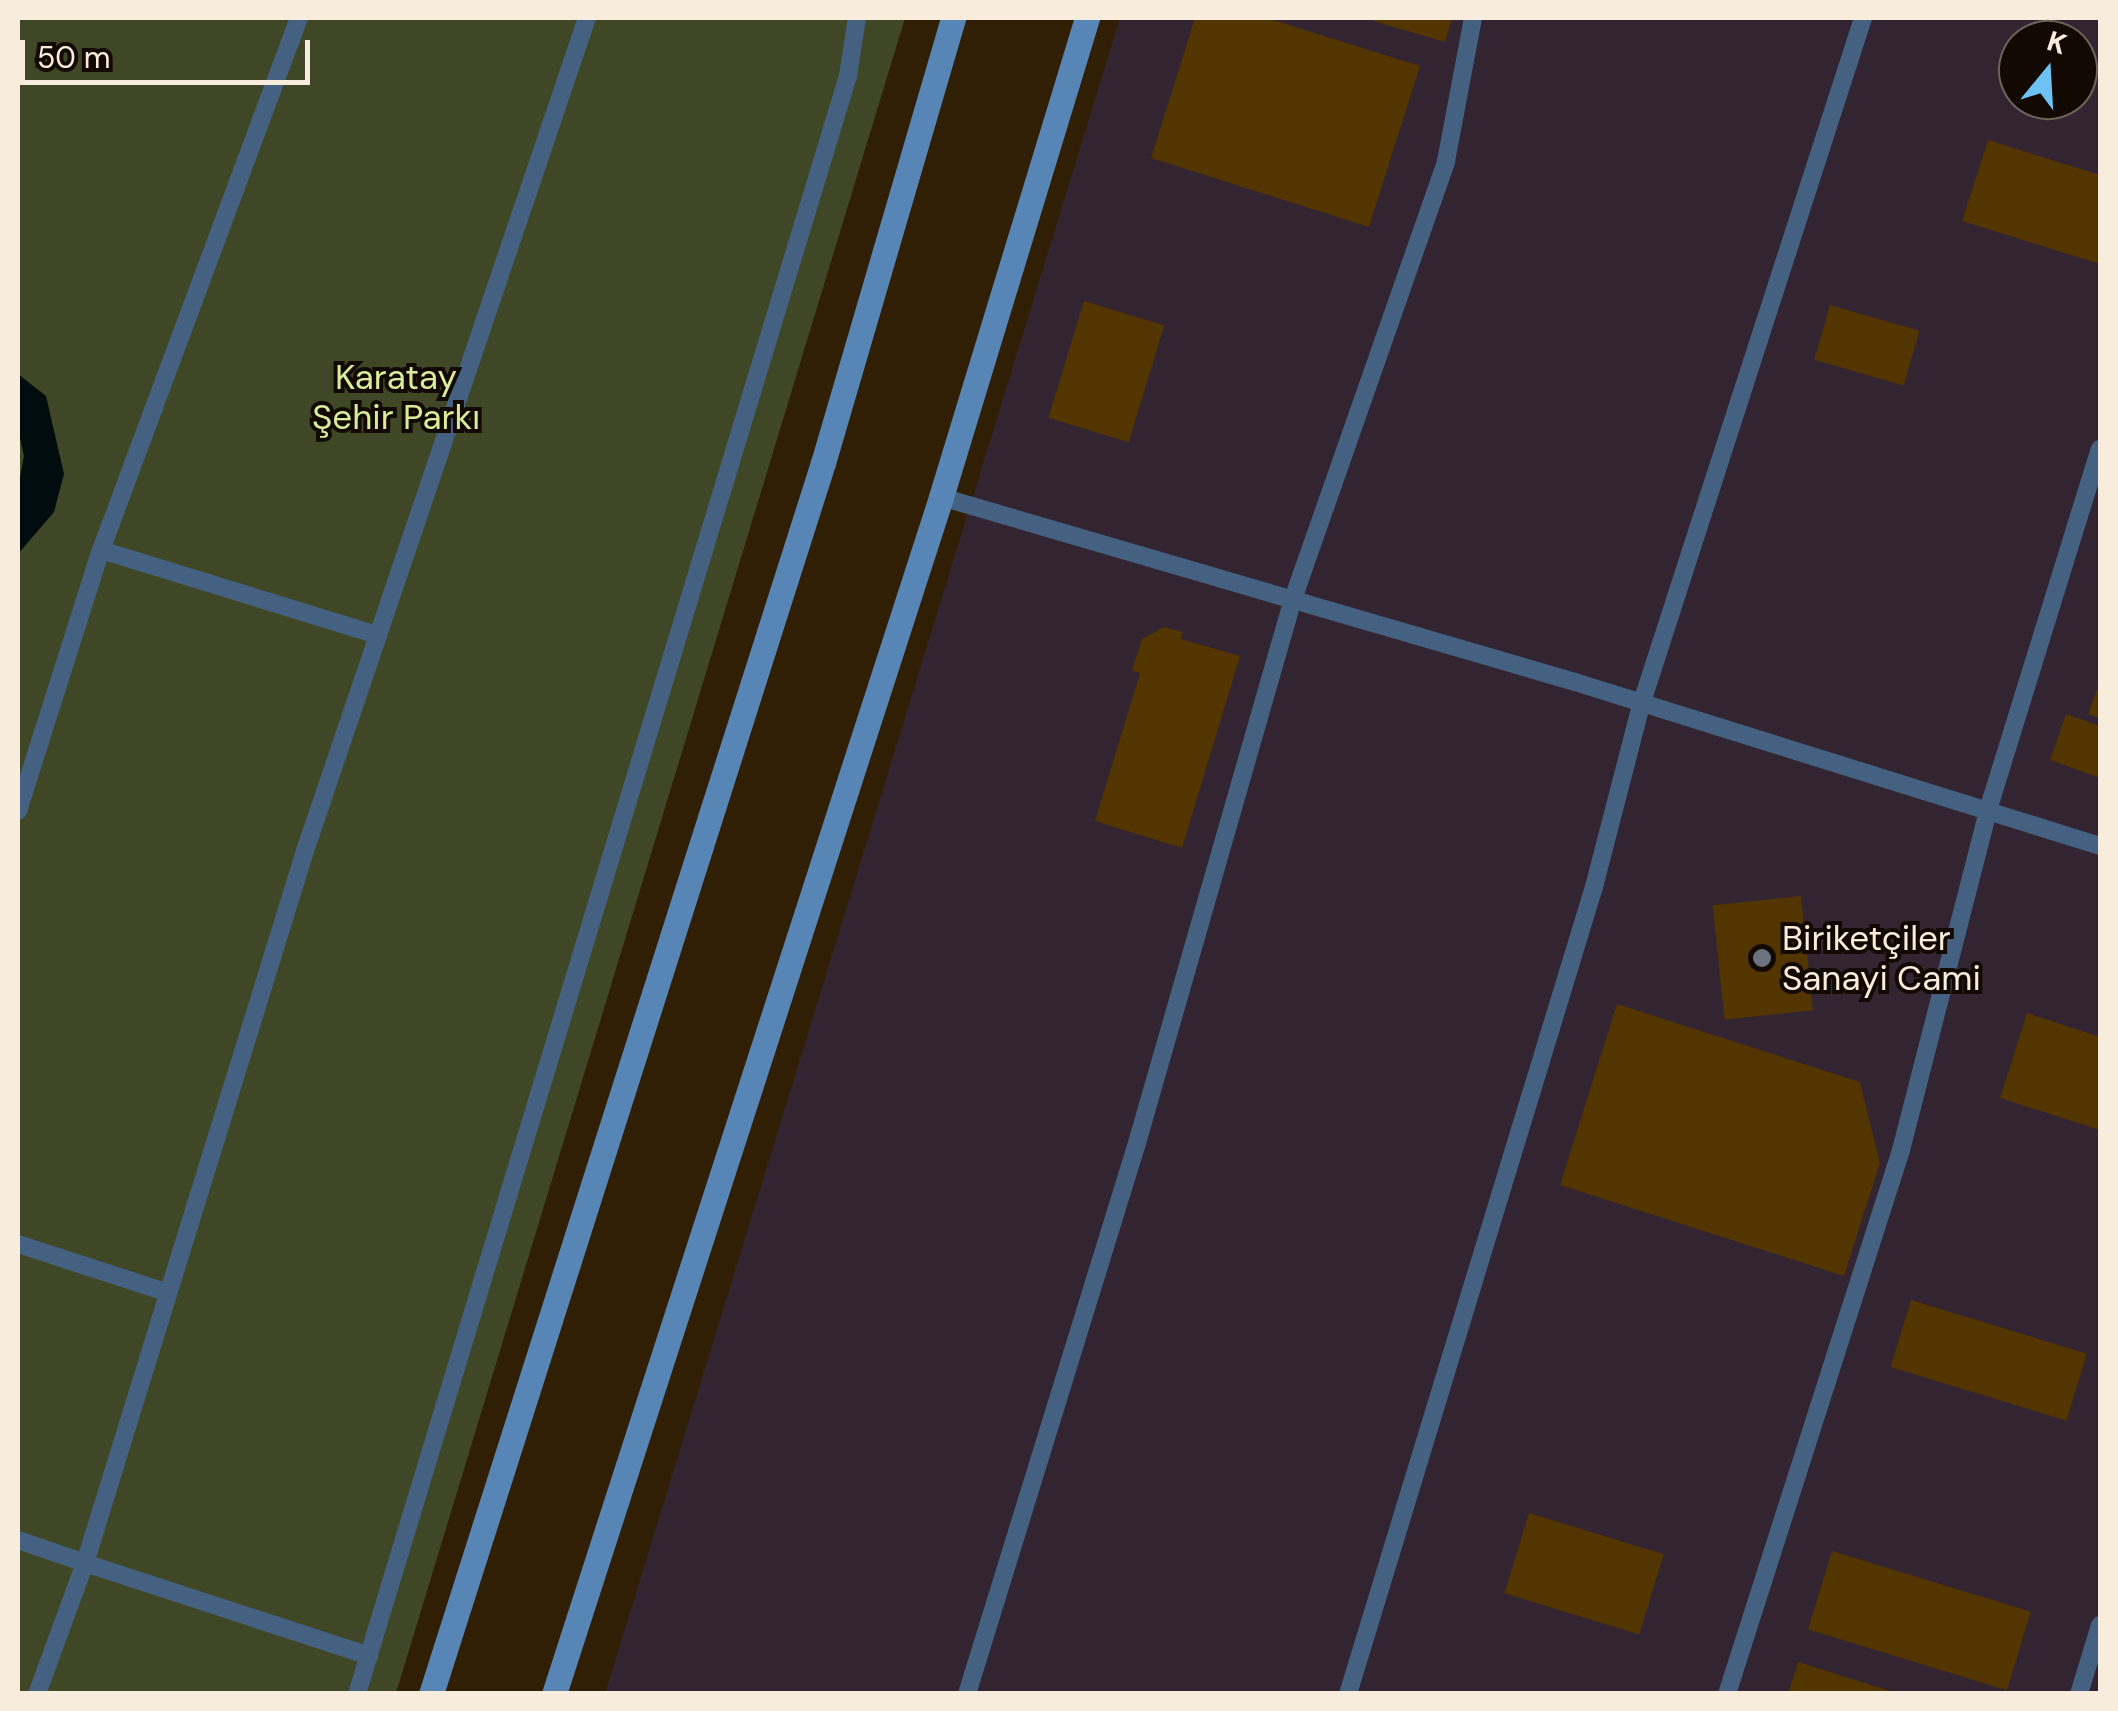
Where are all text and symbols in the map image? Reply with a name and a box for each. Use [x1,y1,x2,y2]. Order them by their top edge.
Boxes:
scale bar [25,20,315,82]
north arrow [1998,20,2098,120]
text: K [2042,22,2071,63]
text: 50 m [37,38,111,77]
park label: Karatay Şehir Parkı [312,356,480,438]
place label: Biriketçiler Sanayi Cami [1782,917,1981,999]
marker: Biriketçiler Sanayi Cami [1751,947,1773,969]

